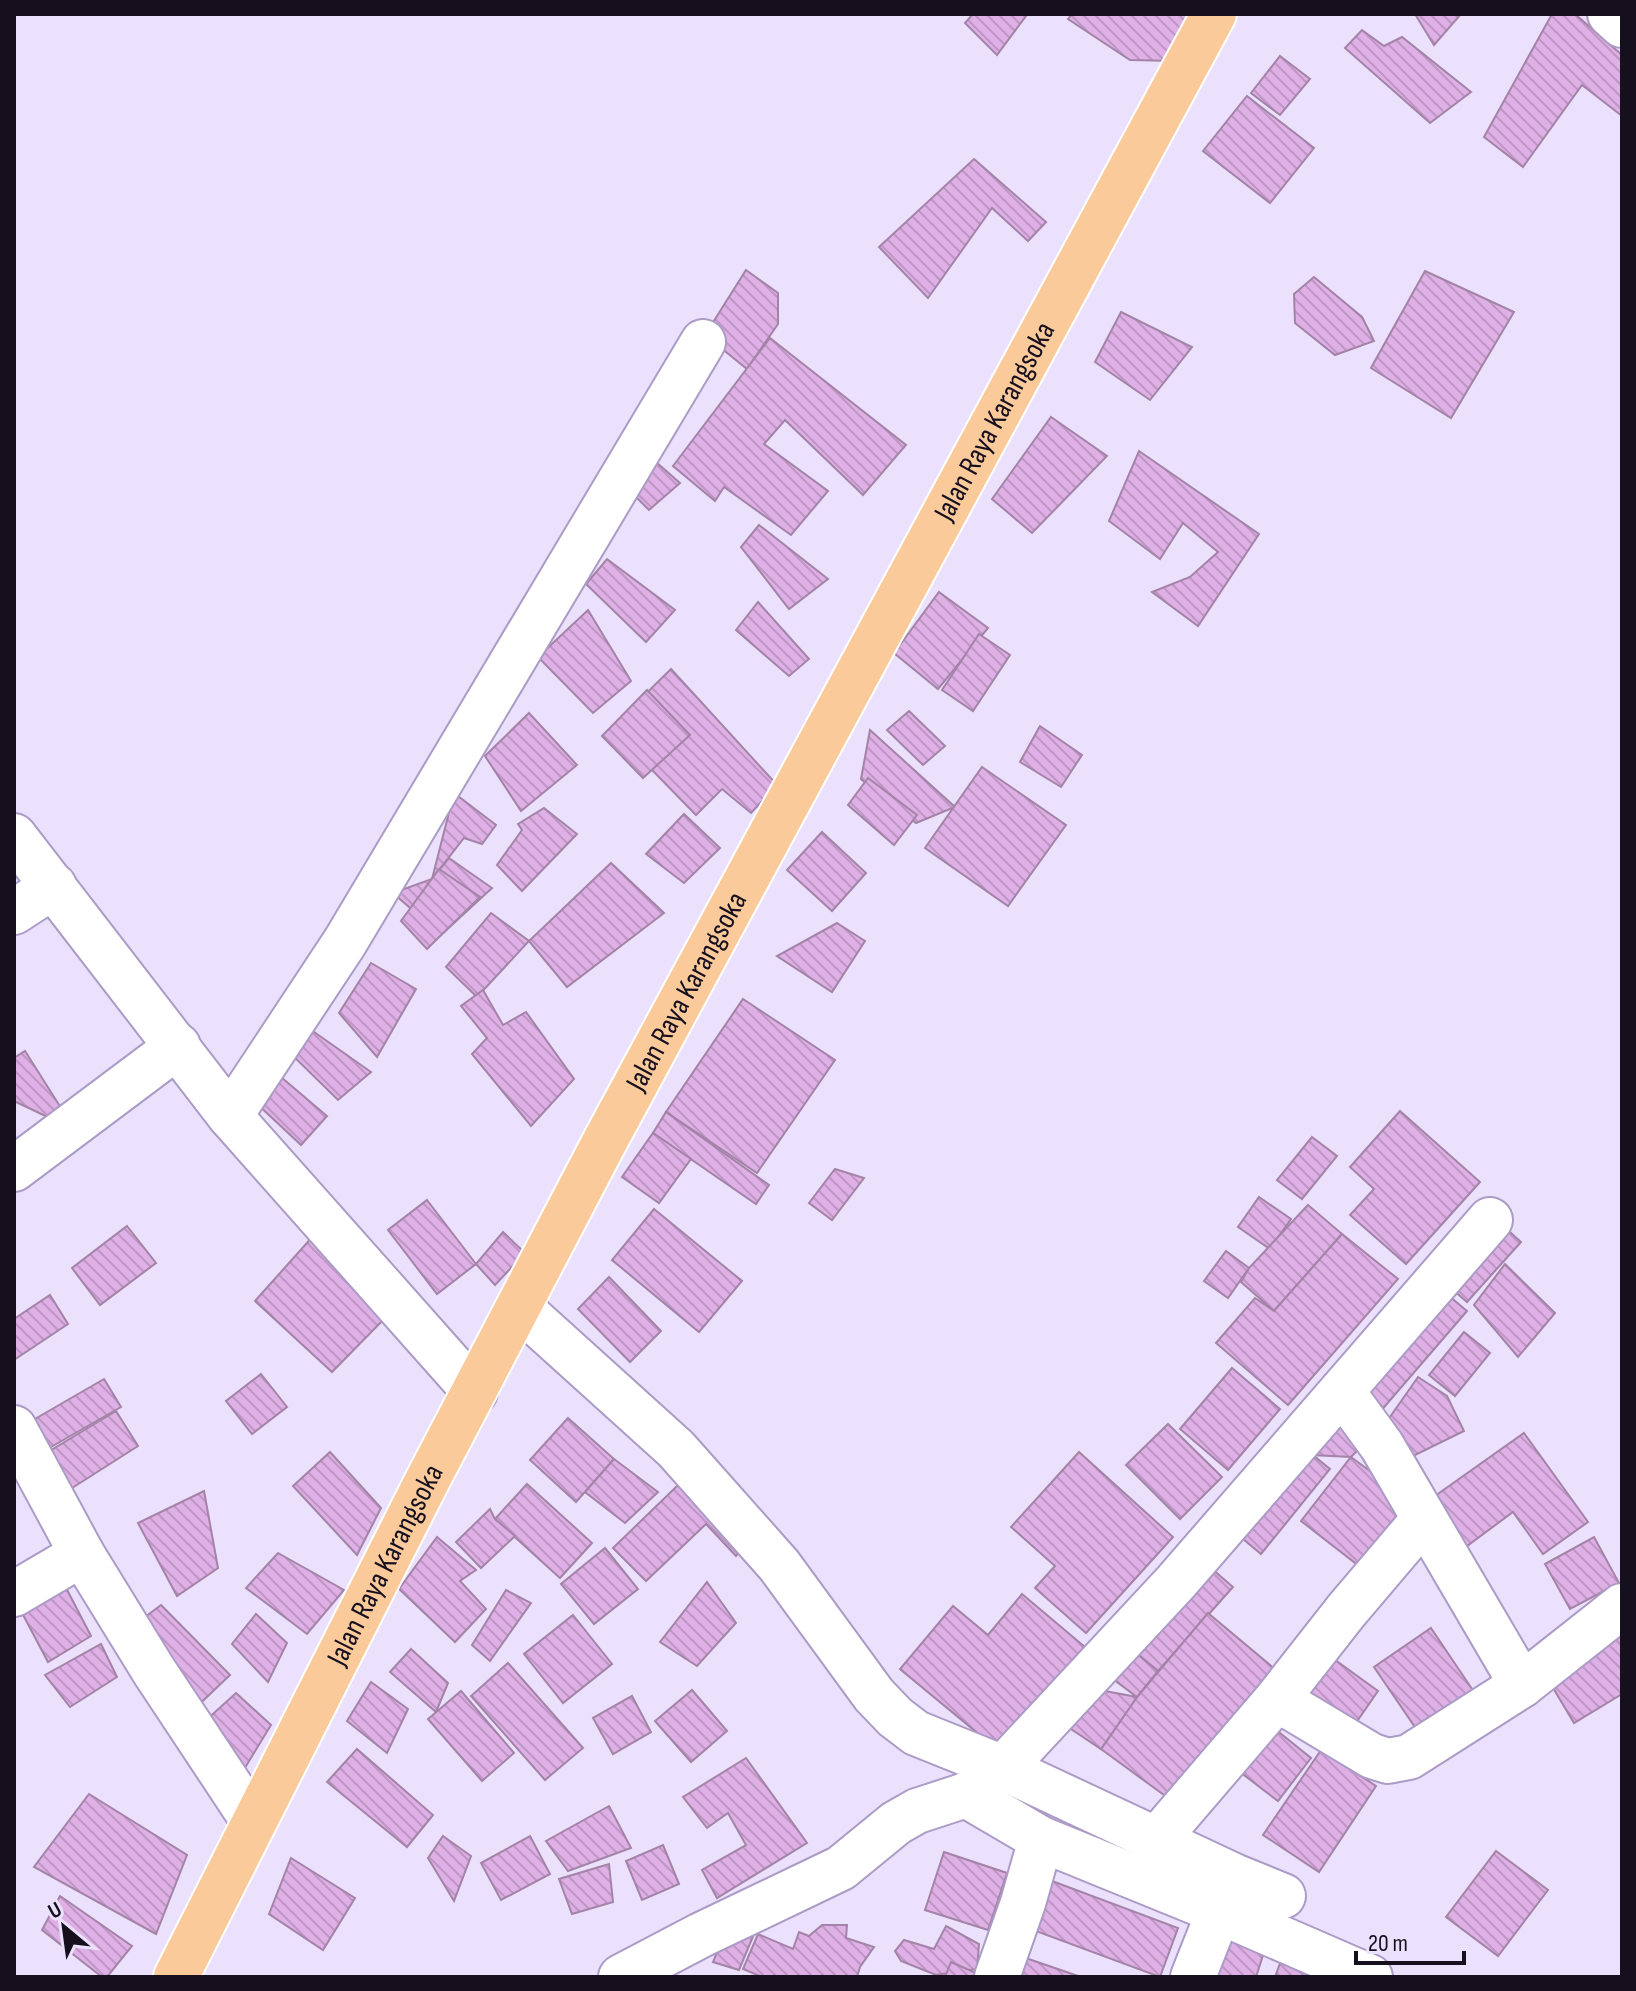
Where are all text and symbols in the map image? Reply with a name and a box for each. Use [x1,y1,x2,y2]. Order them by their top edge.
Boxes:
street label: Jalan Raya Karangsoka [926,316,1063,528]
street label: Jalan Raya Karangsoka [618,886,755,1098]
street label: Jalan Raya Karangsoka [319,1459,451,1673]
north arrow [24,1887,104,1967]
text: U [43,1896,67,1925]
scale bar [1356,1915,1464,1965]
text: 20 m [1368,1929,1408,1958]

